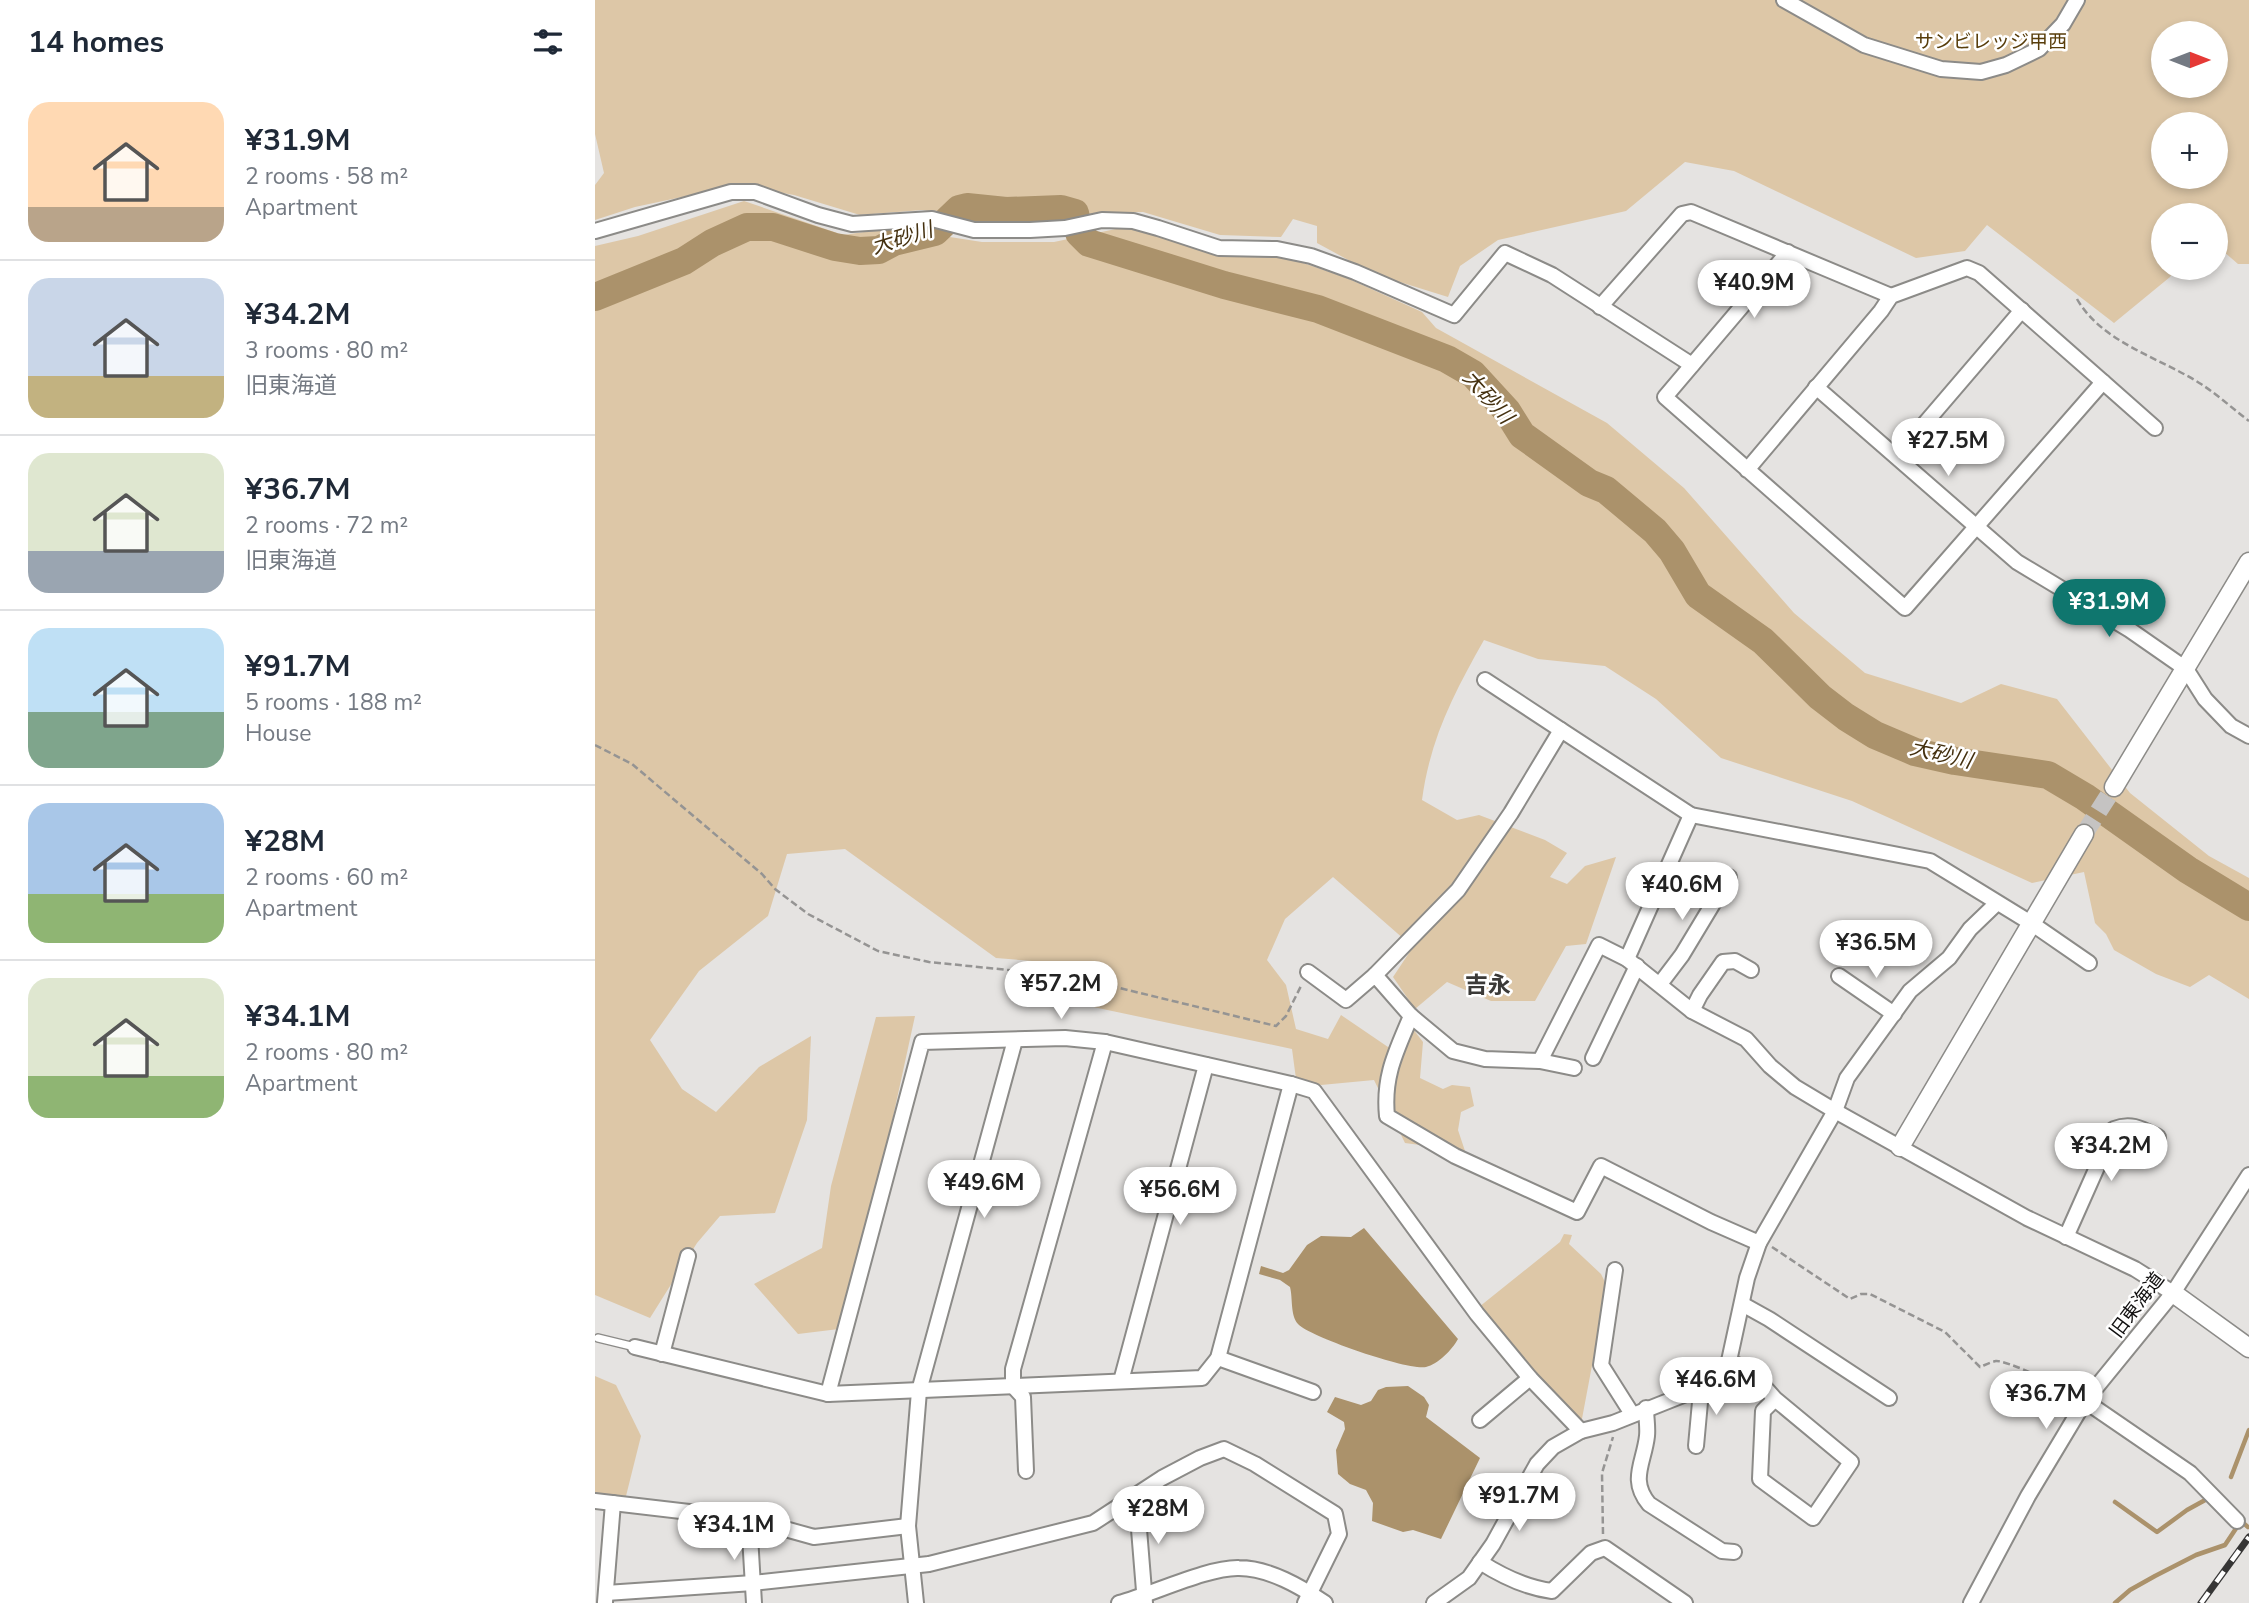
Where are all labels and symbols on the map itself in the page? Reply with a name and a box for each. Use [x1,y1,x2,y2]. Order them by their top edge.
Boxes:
north arrow [2151,21,2228,98]
park label: サンビレッジ甲西 [1915,29,2067,55]
water label: 大砂川 [868,215,938,261]
pin: ¥40.9M [1697,260,1811,320]
water label: 大砂川 [1457,364,1521,431]
pin: ¥27.5M [1891,419,2005,478]
pin: ¥31.9M [2052,580,2166,639]
water label: 大砂川 [1907,733,1977,775]
pin: ¥40.6M [1625,862,1739,922]
pin: ¥36.5M [1819,920,1933,980]
pin: ¥57.2M [1004,962,1118,1021]
district label: 吉永 [1465,970,1511,1001]
pin: ¥34.2M [2054,1124,2168,1183]
pin: ¥49.6M [927,1160,1041,1220]
pin: ¥56.6M [1123,1168,1237,1227]
street label: 旧東海道 [2104,1267,2170,1343]
pin: ¥46.6M [1659,1358,1773,1417]
pin: ¥36.7M [1989,1372,2103,1431]
pin: ¥91.7M [1462,1474,1576,1533]
pin: ¥28M [1117,1486,1199,1546]
pin: ¥34.1M [677,1502,791,1562]

